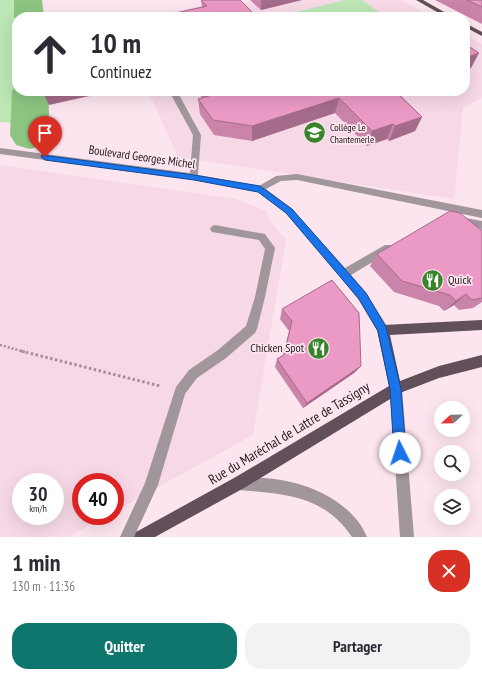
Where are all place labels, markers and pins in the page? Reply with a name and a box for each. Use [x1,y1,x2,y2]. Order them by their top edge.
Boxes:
pin [28,116,62,157]
school or university icon: Collège Le Chantemerle [301,120,327,146]
place label: Collège Le Chantemerle [330,121,374,146]
restaurant icon: Quick [419,267,445,293]
place label: Quick [448,272,472,287]
restaurant icon: Chicken Spot [306,335,332,361]
place label: Chicken Spot [250,340,305,355]

